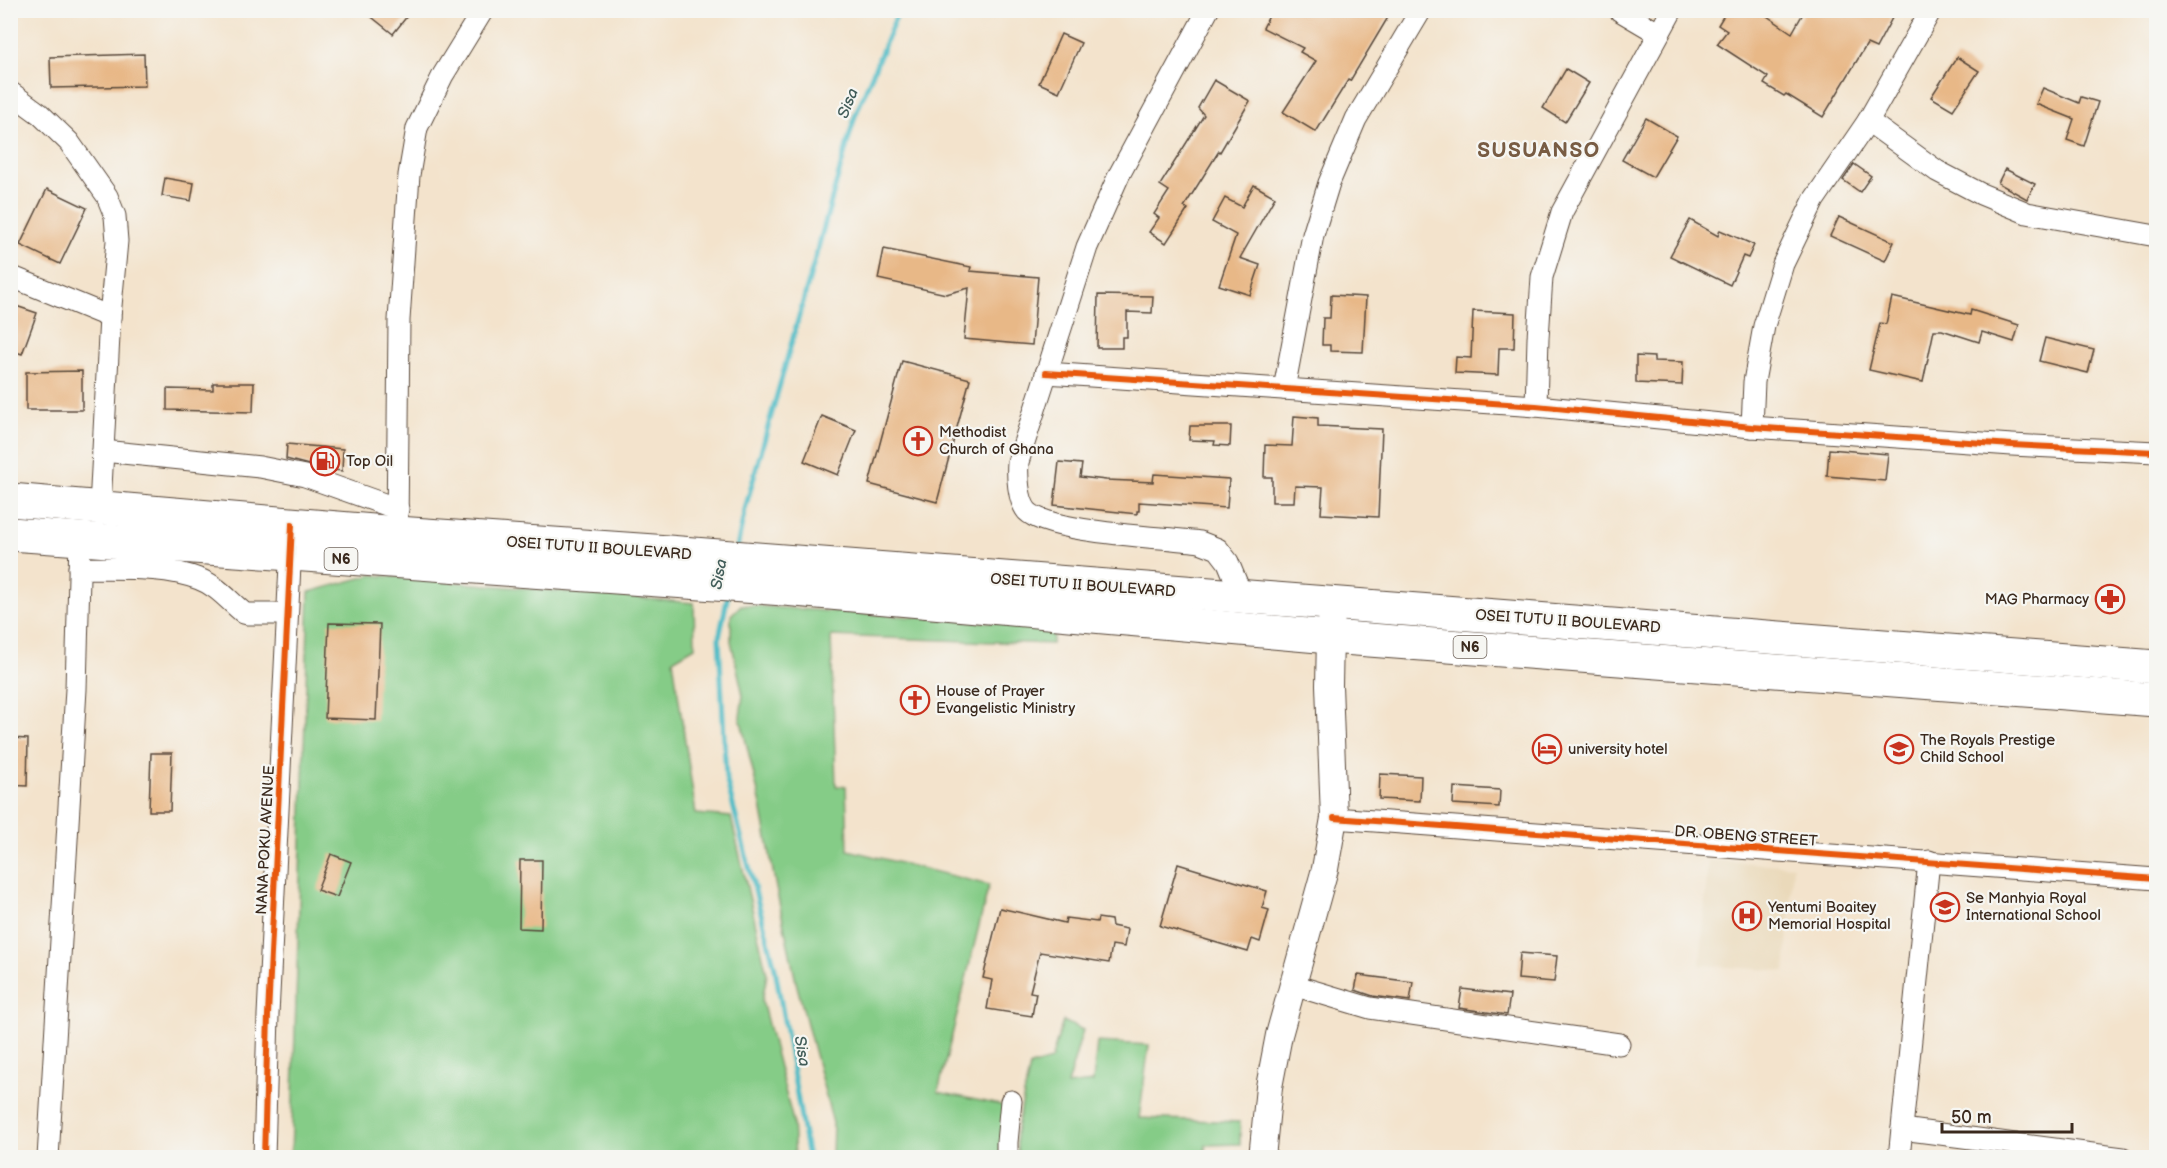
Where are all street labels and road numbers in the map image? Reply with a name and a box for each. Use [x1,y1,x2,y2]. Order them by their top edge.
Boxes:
street label: OSEI TUTU II BOULEVARD [506,533,692,564]
road number: N6 [324,548,358,570]
street label: OSEI TUTU II BOULEVARD [990,570,1176,601]
street label: OSEI TUTU II BOULEVARD [1475,606,1661,637]
road number: N6 [1454,636,1486,658]
street label: NANA POKU AVENUE [252,765,279,915]
street label: DR. OBENG STREET [1674,822,1818,851]

